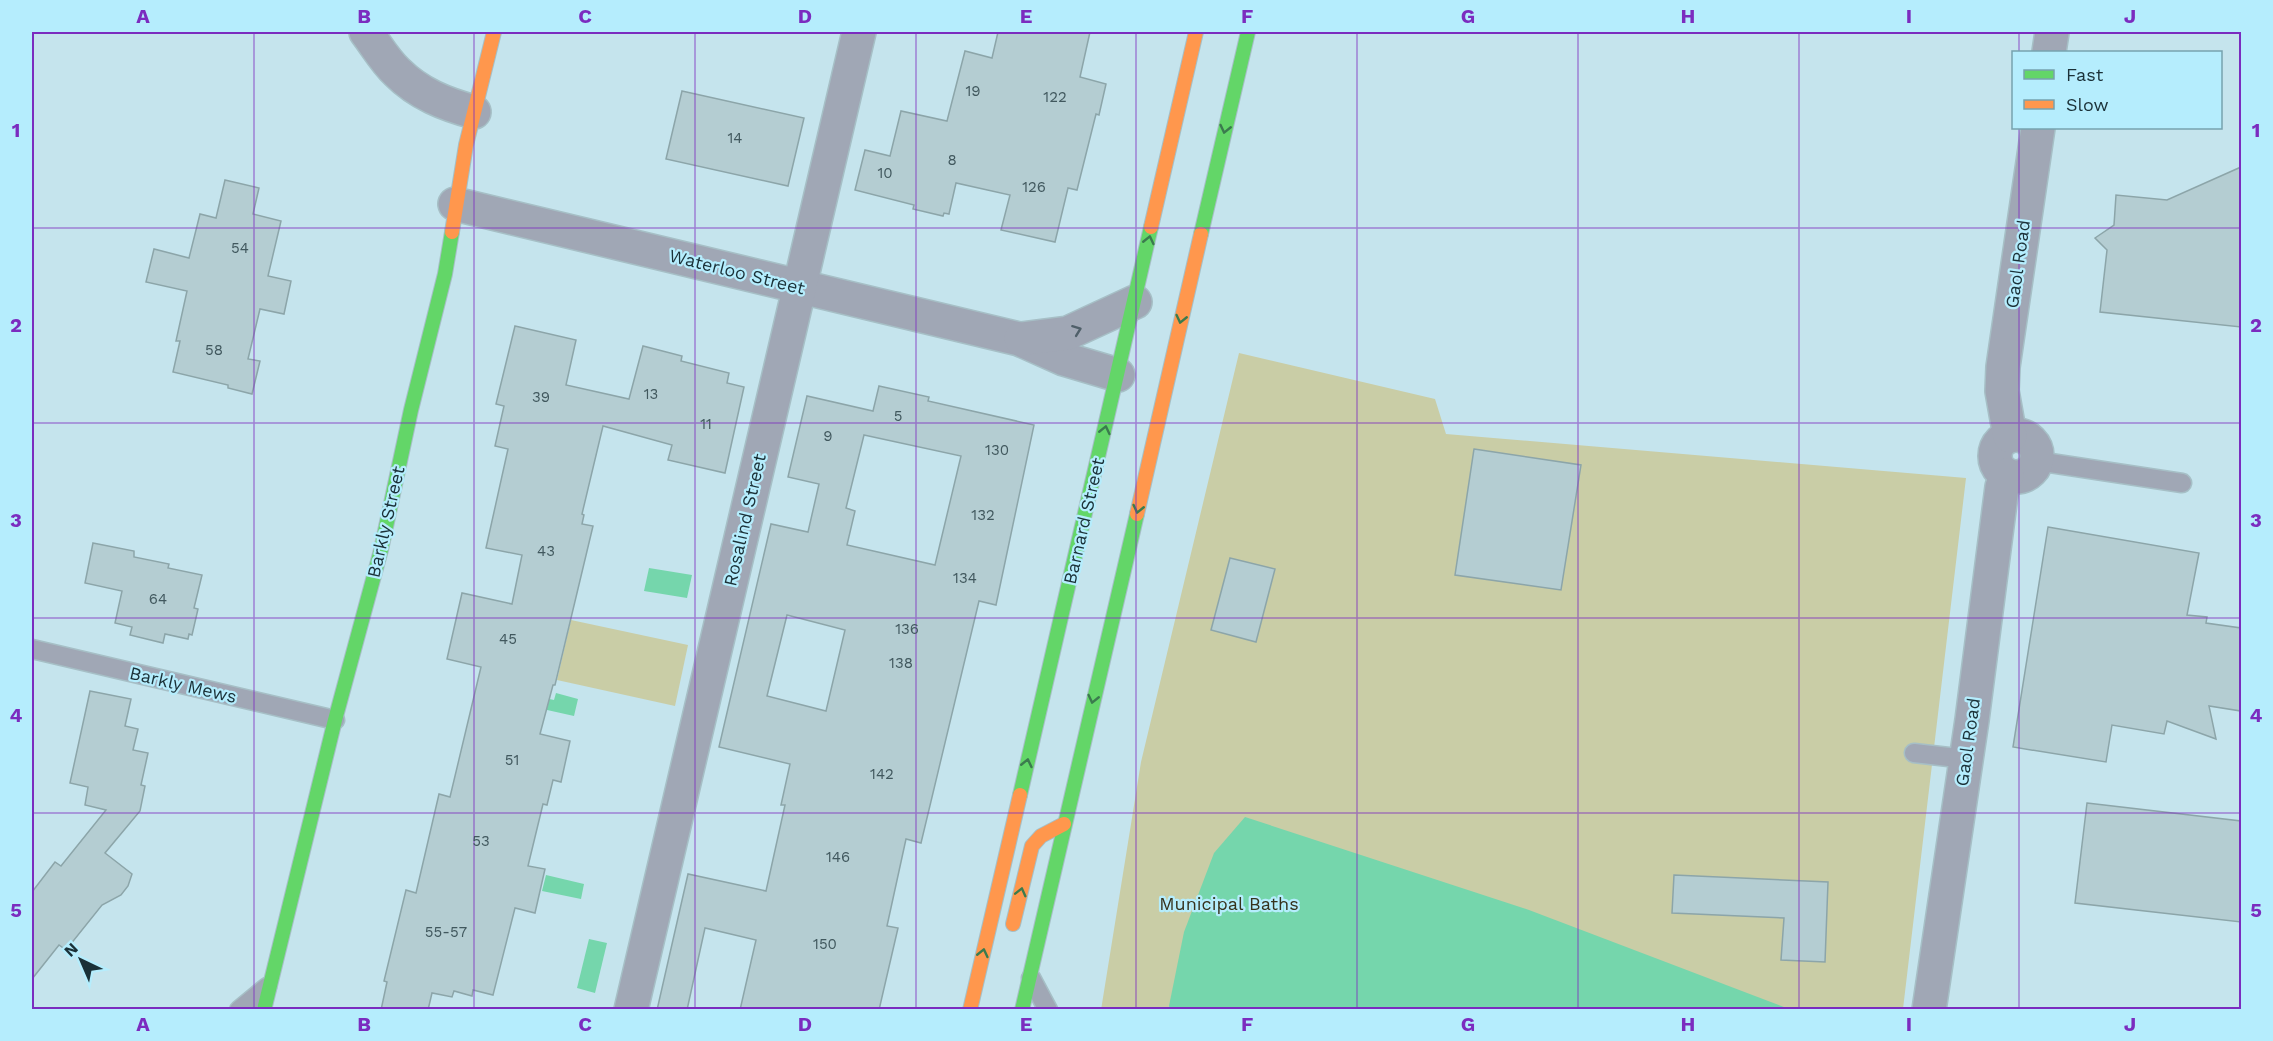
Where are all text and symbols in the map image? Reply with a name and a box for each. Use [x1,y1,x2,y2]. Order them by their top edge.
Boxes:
text: A [136,4,150,28]
text: B [357,4,371,28]
text: C [578,4,592,28]
text: D [798,4,812,28]
text: E [1020,4,1032,28]
text: F [1241,4,1253,28]
text: G [1461,4,1475,28]
text: H [1681,4,1695,28]
text: I [1906,4,1912,28]
text: J [2124,4,2136,28]
legend [2012,51,2222,129]
text: Fast [2066,64,2104,85]
house number: 19 [965,82,981,100]
house number: 122 [1043,88,1067,106]
text: Slow [2066,94,2109,115]
text: 1 [12,118,20,142]
text: 1 [2252,118,2260,142]
one-way arrow [1219,124,1232,134]
house number: 14 [727,129,743,147]
house number: 8 [947,151,957,169]
house number: 10 [877,164,893,182]
house number: 126 [1022,178,1046,196]
street label: Gaol Road [2001,218,2034,309]
one-way arrow [1141,235,1154,245]
house number: 54 [231,239,249,257]
street label: Waterloo Street [667,244,808,299]
text: 2 [10,313,22,337]
text: 2 [2250,313,2262,337]
one-way arrow [1175,314,1188,324]
one-way arrow [1071,324,1081,337]
house number: 58 [205,341,223,359]
house number: 13 [644,385,658,403]
house number: 39 [532,388,550,406]
house number: 5 [894,407,902,425]
house number: 11 [700,415,712,433]
one-way arrow [1098,425,1111,435]
house number: 9 [823,427,833,445]
house number: 130 [985,441,1009,459]
street label: Rosalind Street [719,451,770,588]
street label: Barnard Street [1059,455,1108,586]
street label: Barkly Street [362,464,409,580]
one-way arrow [1132,504,1145,514]
house number: 132 [971,506,995,524]
text: 3 [10,508,22,532]
text: 3 [2250,508,2262,532]
house number: 43 [537,542,555,560]
house number: 134 [953,569,977,587]
house number: 64 [149,590,167,608]
house number: 136 [895,620,919,638]
house number: 45 [499,630,517,648]
house number: 138 [889,654,913,672]
street label: Barkly Mews [128,662,239,707]
one-way arrow [1088,694,1101,704]
street label: Gaol Road [1951,696,1984,787]
text: 4 [10,703,23,727]
text: 4 [2250,703,2263,727]
house number: 51 [505,751,519,769]
one-way arrow [1020,758,1033,768]
house number: 142 [870,765,894,783]
house number: 53 [472,832,490,850]
house number: 146 [826,848,850,866]
one-way arrow [1013,887,1026,897]
park label: Municipal Baths [1159,893,1299,914]
text: 5 [10,898,22,922]
text: 5 [2250,898,2262,922]
house number: 55-57 [425,923,467,941]
north arrow [51,930,111,990]
house number: 150 [813,935,837,953]
text: N [60,939,82,961]
one-way arrow [976,948,989,958]
text: A [136,1012,150,1036]
text: B [357,1012,371,1036]
text: C [578,1012,592,1036]
text: D [798,1012,812,1036]
text: E [1020,1012,1032,1036]
text: F [1241,1012,1253,1036]
text: G [1461,1012,1475,1036]
text: H [1681,1012,1695,1036]
text: I [1906,1012,1912,1036]
text: J [2124,1012,2136,1036]

